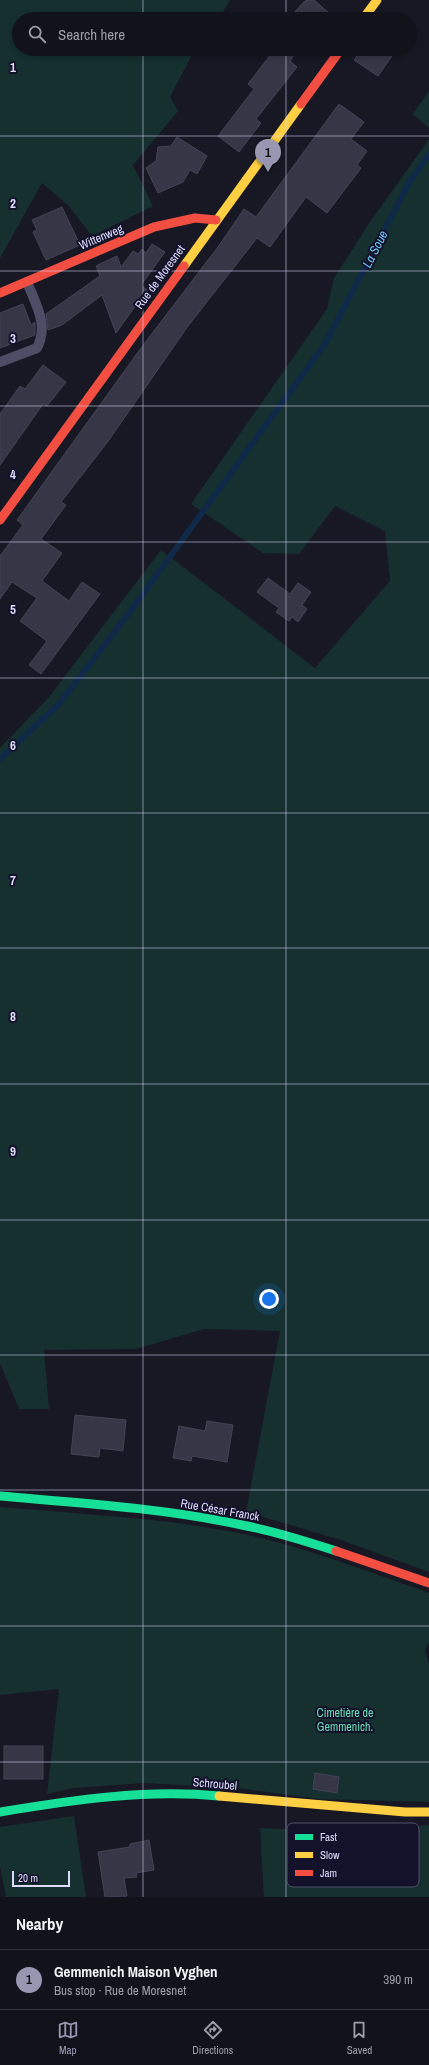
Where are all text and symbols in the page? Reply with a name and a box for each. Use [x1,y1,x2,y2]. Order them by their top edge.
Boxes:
search box [12,12,417,56]
icon: search [26,23,48,45]
text: Search here [58,24,125,45]
text: 1 [10,59,16,76]
pin: 1 [255,139,281,172]
text: 2 [10,195,16,212]
street label: Wittenweg [76,220,126,253]
water label: La Soue [358,227,392,271]
street label: Rue de Moresnet [131,242,189,312]
text: 3 [10,330,16,347]
text: 4 [10,466,16,483]
text: 5 [10,601,16,618]
text: 6 [10,737,16,754]
text: 7 [10,872,16,889]
text: 8 [10,1008,16,1025]
text: 9 [10,1143,16,1160]
your location [259,1289,279,1309]
street label: Rue César Franck [179,1495,261,1525]
park label: Cimetière de Gemmenich. [317,1705,373,1735]
street label: Schroubel [192,1774,238,1794]
legend [287,1823,419,1887]
text: Fast [320,1830,338,1844]
text: Slow [320,1848,340,1862]
text: Jam [320,1866,337,1880]
scale bar [12,1869,70,1888]
text: 20 m [18,1871,38,1885]
text: Nearby [16,1912,63,1935]
text: Gemmenich Maison Vyghen [54,1961,218,1982]
text: 1 [26,1971,32,1988]
text: 390 m [383,1971,413,1988]
text: Bus stop · Rue de Moresnet [54,1982,186,1999]
tab: Map [57,2019,79,2057]
tab: Directions [192,2019,233,2057]
tab: Saved [347,2019,372,2057]

